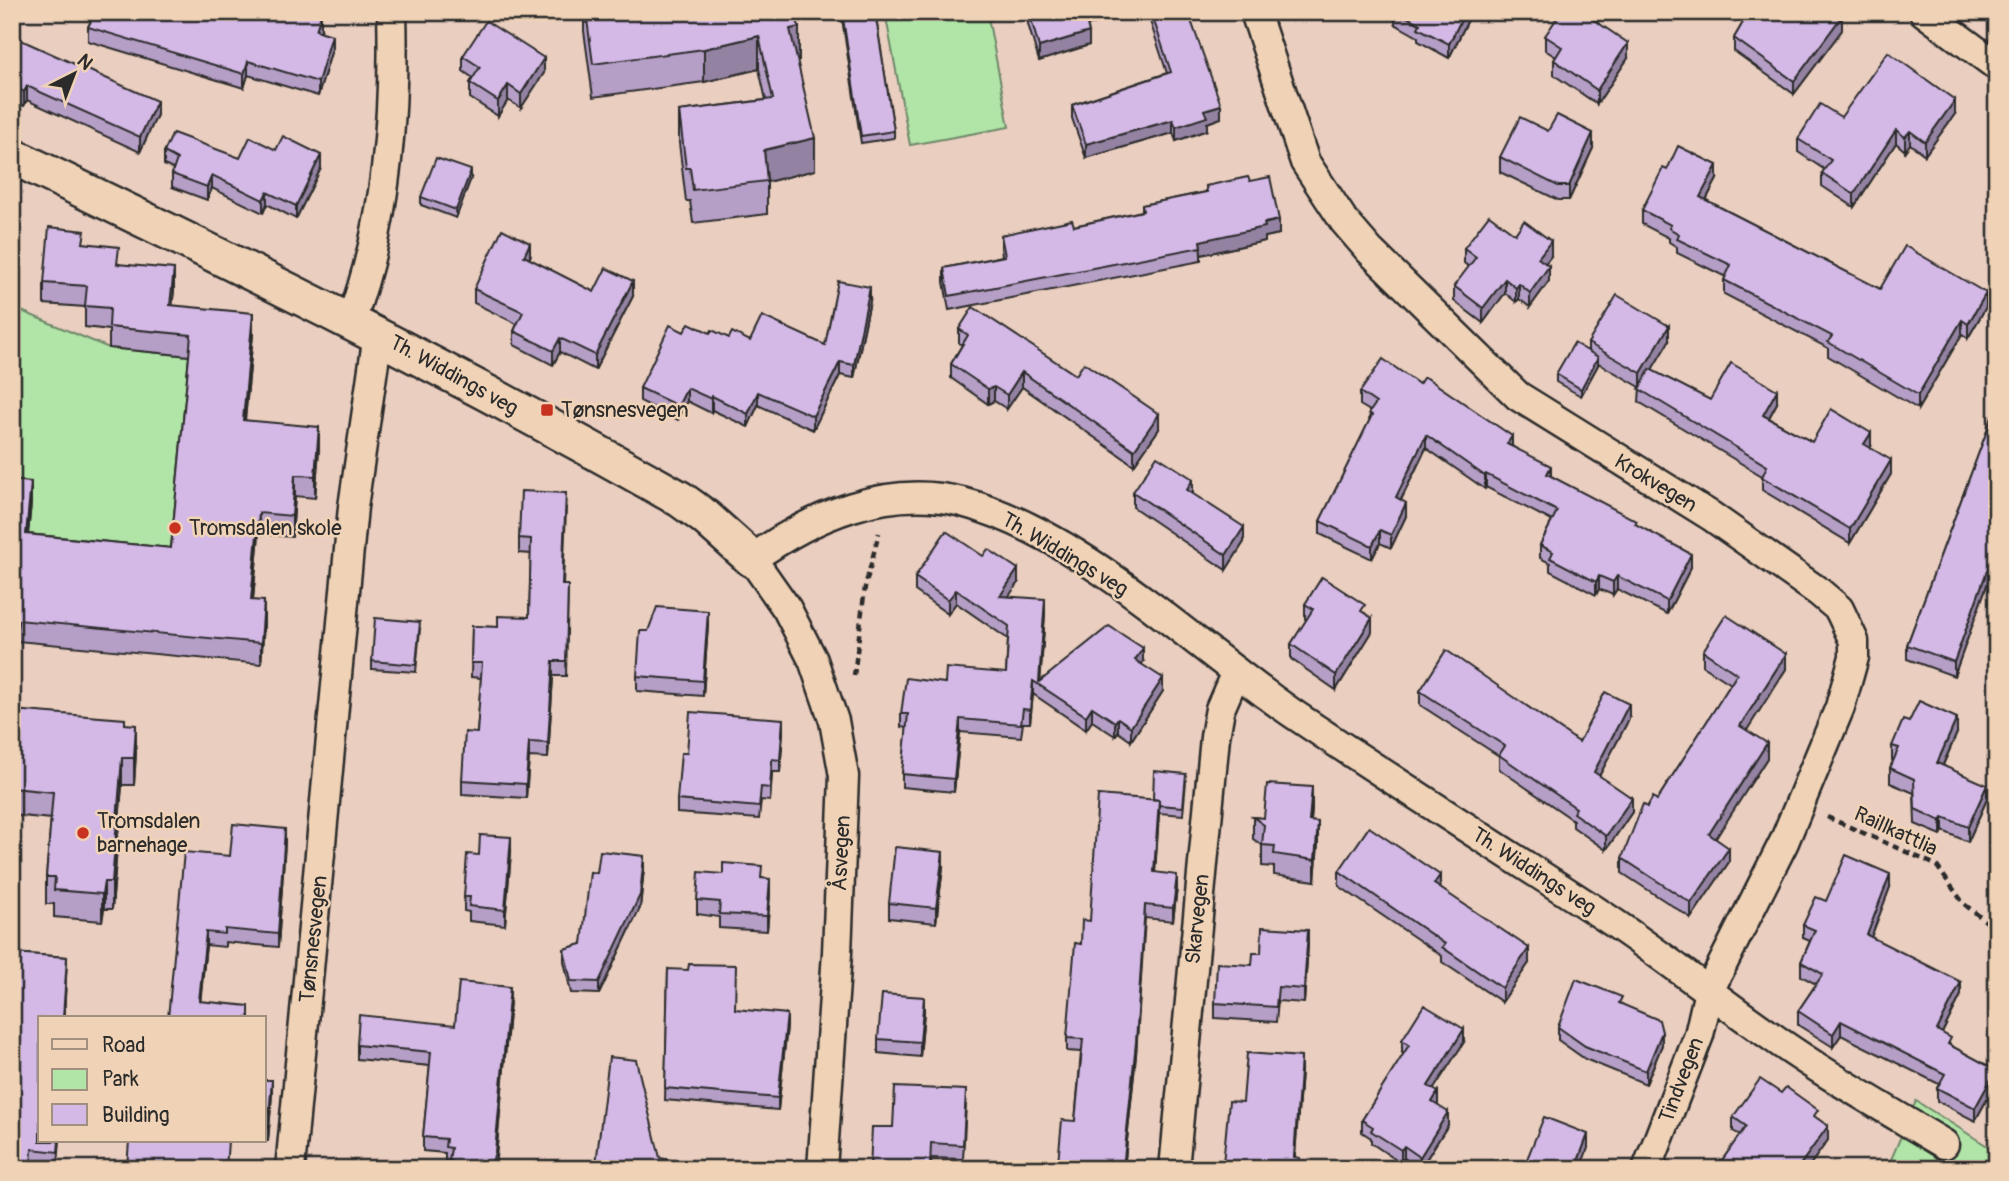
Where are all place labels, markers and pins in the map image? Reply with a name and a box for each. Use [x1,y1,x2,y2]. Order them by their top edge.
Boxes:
place label: Tønsnesvegen [561,397,689,424]
marker: Tønsnesvegen [539,402,555,418]
place label: Tromsdalen skole [189,515,342,542]
marker: Tromsdalen skole [167,520,183,536]
place label: Tromsdalen barnehage [97,808,200,859]
marker: Tromsdalen barnehage [75,825,91,841]

